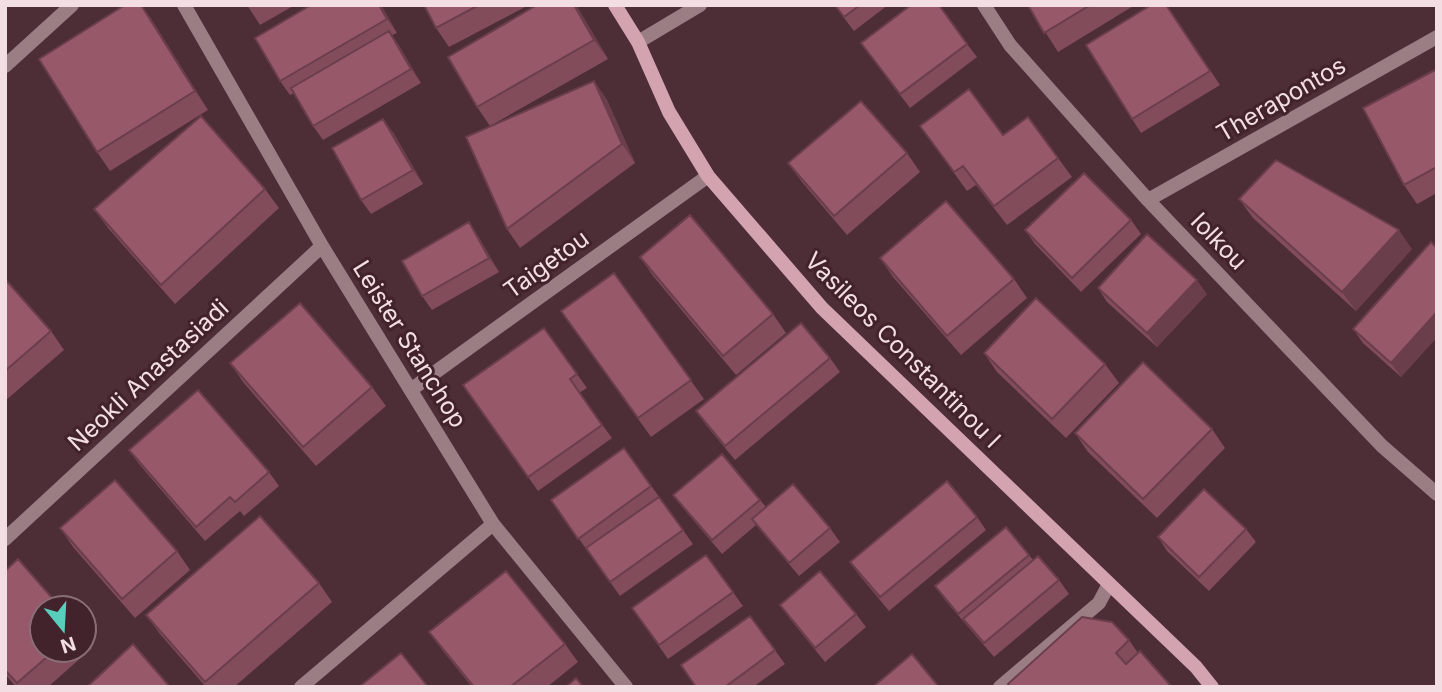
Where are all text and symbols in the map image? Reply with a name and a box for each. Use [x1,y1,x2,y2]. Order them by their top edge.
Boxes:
street label: Therapontos [1211,50,1351,148]
street label: Iolkou [1185,207,1253,275]
street label: Taigetou [498,223,594,305]
street label: Vasileos Constantinou I [799,246,1007,454]
street label: Leister Stanchop [347,255,473,433]
street label: Neokli Anastasiadi [62,293,234,457]
north arrow [28,594,98,664]
text: N [58,632,79,658]

